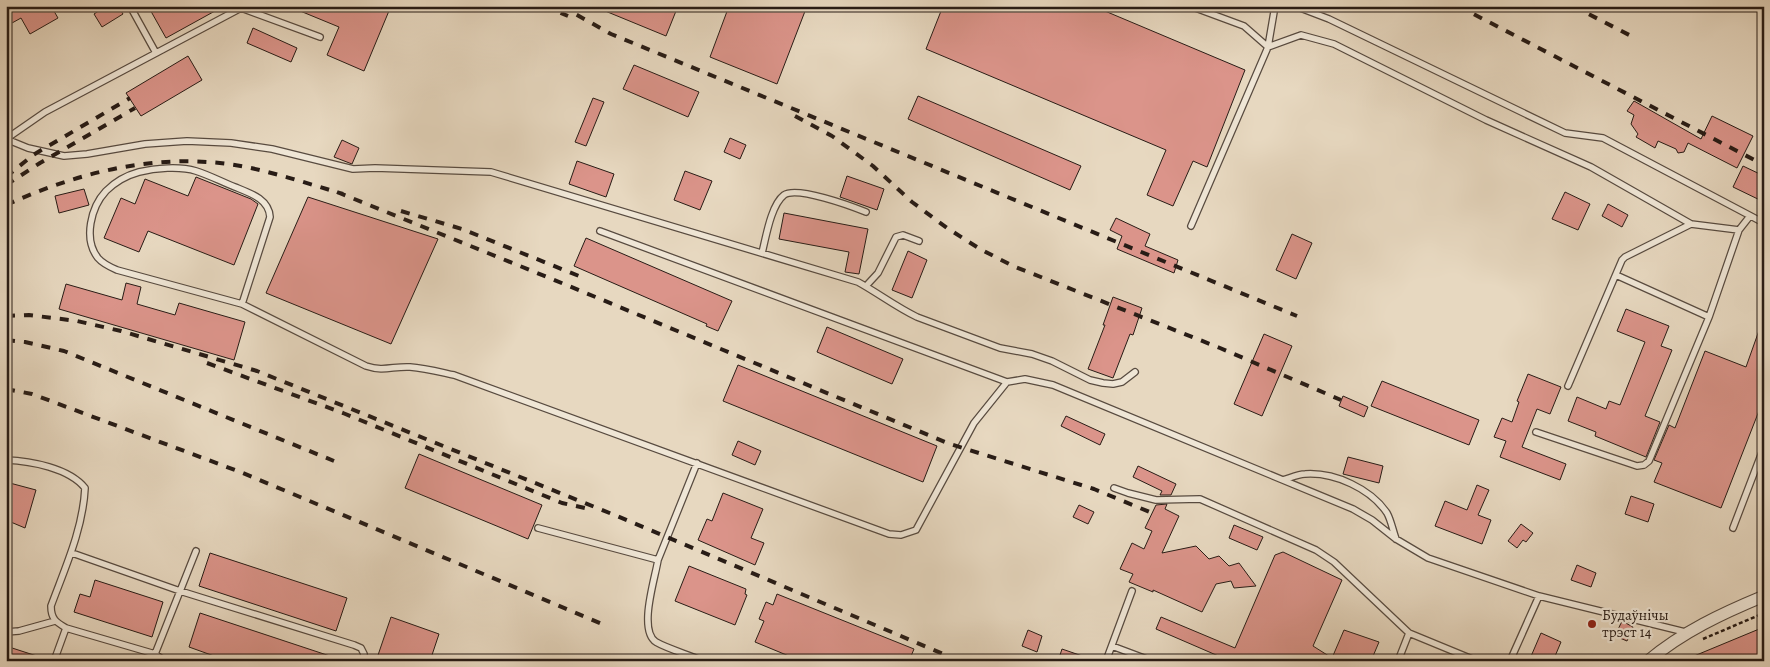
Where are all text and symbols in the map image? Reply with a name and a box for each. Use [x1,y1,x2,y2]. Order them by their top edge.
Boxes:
place label: Будаўнічы трэст 14 [1602,605,1669,642]
marker: Будаўнічы трэст 14 [1586,618,1598,630]

